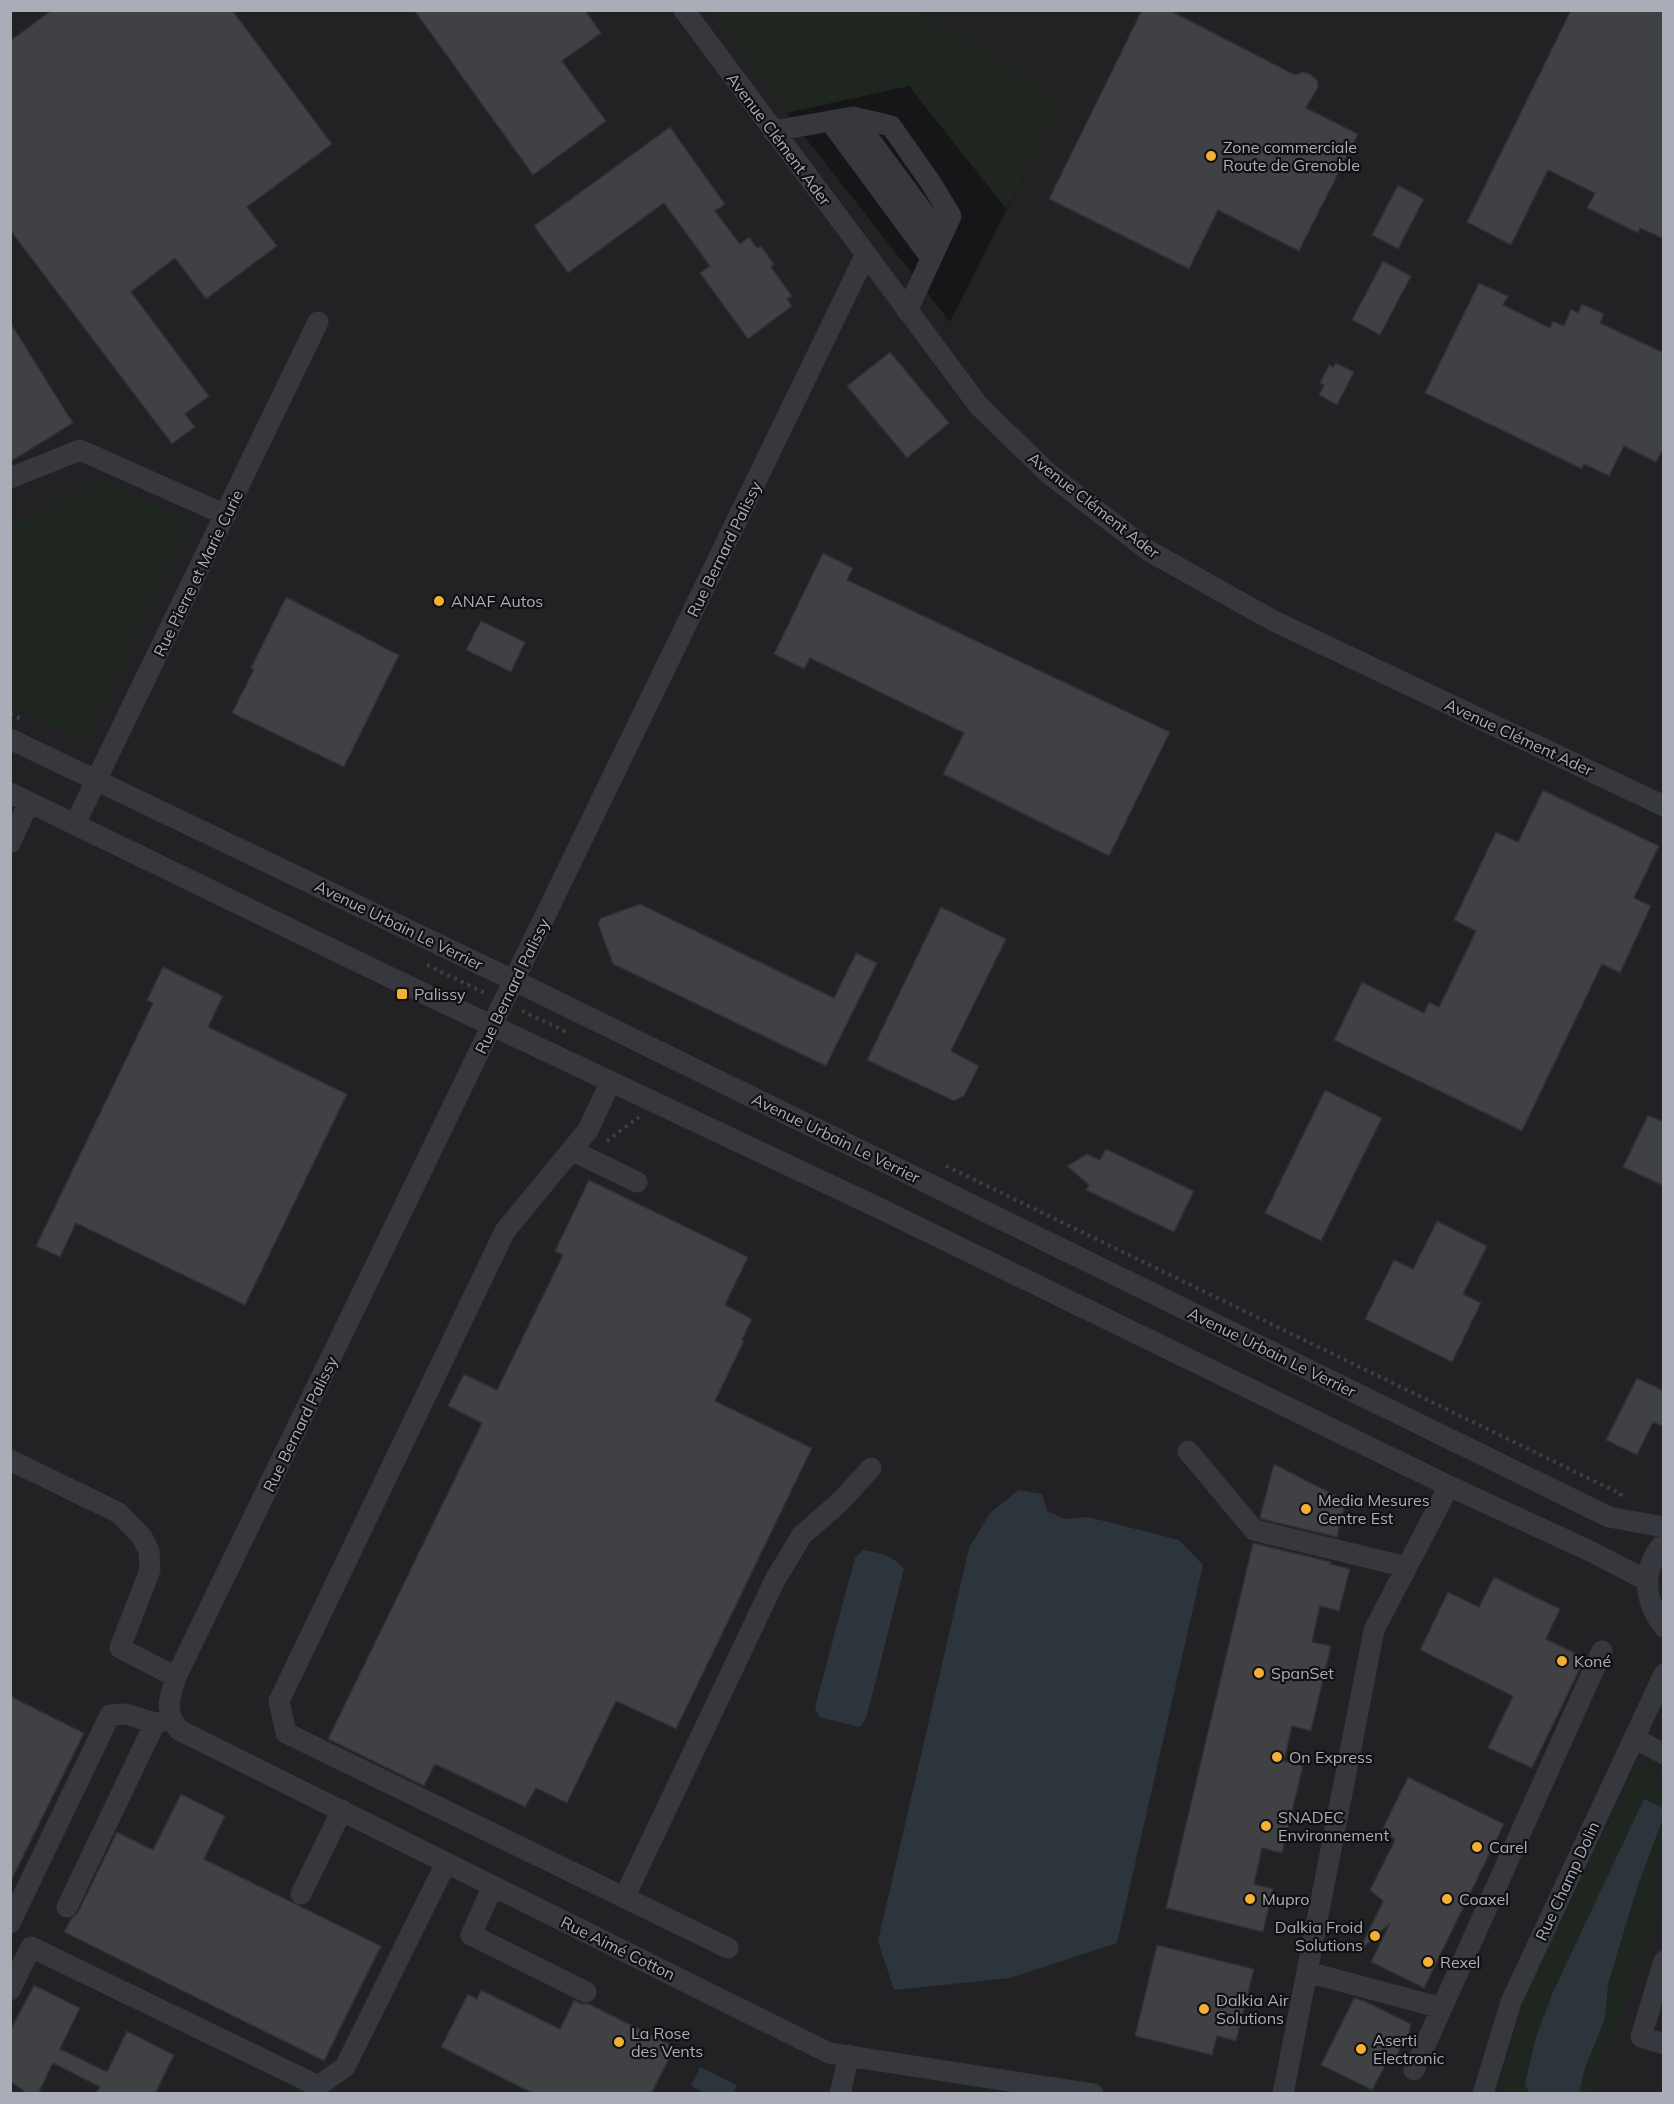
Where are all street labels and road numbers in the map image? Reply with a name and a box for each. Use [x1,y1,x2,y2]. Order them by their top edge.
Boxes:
street label: Avenue Clément Ader [723,69,836,209]
street label: Avenue Clément Ader [1024,448,1164,563]
street label: Rue Bernard Palissy [682,477,766,620]
street label: Rue Pierre et Marie Curie [149,486,247,660]
street label: Avenue Clément Ader [1442,694,1596,780]
street label: Avenue Urbain Le Verrier [312,876,486,974]
street label: Rue Bernard Palissy [470,914,554,1057]
street label: Avenue Urbain Le Verrier [749,1089,923,1187]
street label: Avenue Urbain Le Verrier [1185,1303,1359,1401]
street label: Rue Bernard Palissy [258,1352,342,1495]
street label: Rue Champ Dolin [1531,1818,1603,1944]
street label: Rue Aimé Cotton [558,1912,678,1984]

